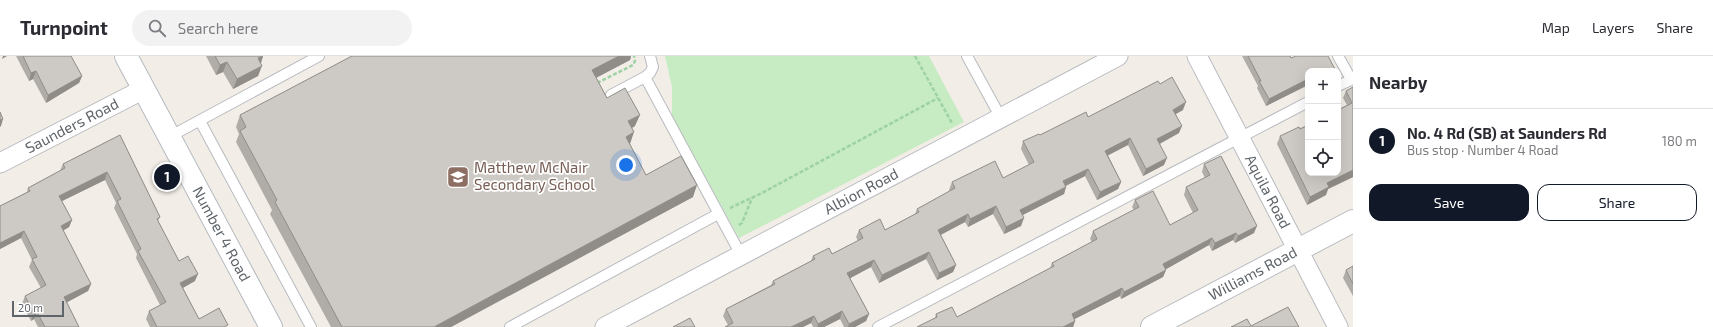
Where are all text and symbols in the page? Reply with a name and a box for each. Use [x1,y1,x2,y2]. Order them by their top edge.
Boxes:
search box [132,10,412,46]
text: Turnpoint [20,16,108,39]
icon: search [146,17,168,39]
text: Search here [178,19,258,37]
text: Map [1542,19,1570,36]
text: Layers [1592,19,1634,36]
text: Share [1656,19,1693,36]
map controls [1305,68,1341,176]
button: + [1305,68,1341,104]
text: Nearby [1369,72,1427,92]
street label: Saunders Road [22,94,121,156]
button: − [1305,104,1341,140]
text: No. 4 Rd (SB) at Saunders Rd [1407,124,1607,142]
text: 1 [1379,133,1385,149]
text: 180 m [1662,133,1697,149]
button: locate [1305,140,1341,176]
text: Bus stop · Number 4 Road [1407,142,1558,158]
street label: Aquila Road [1242,151,1295,231]
your location [616,155,636,175]
place label: Matthew McNair Secondary School [474,158,595,193]
pin: 1 [154,162,180,192]
school or university icon: Matthew McNair Secondary School [445,164,471,190]
street label: Albion Road [821,164,901,218]
street label: Number 4 Road [189,183,255,284]
button: Save [1369,184,1529,221]
button: Share [1537,184,1697,221]
street label: Williams Road [1205,242,1300,304]
scale bar [12,299,64,318]
text: 20 m [18,301,43,314]

